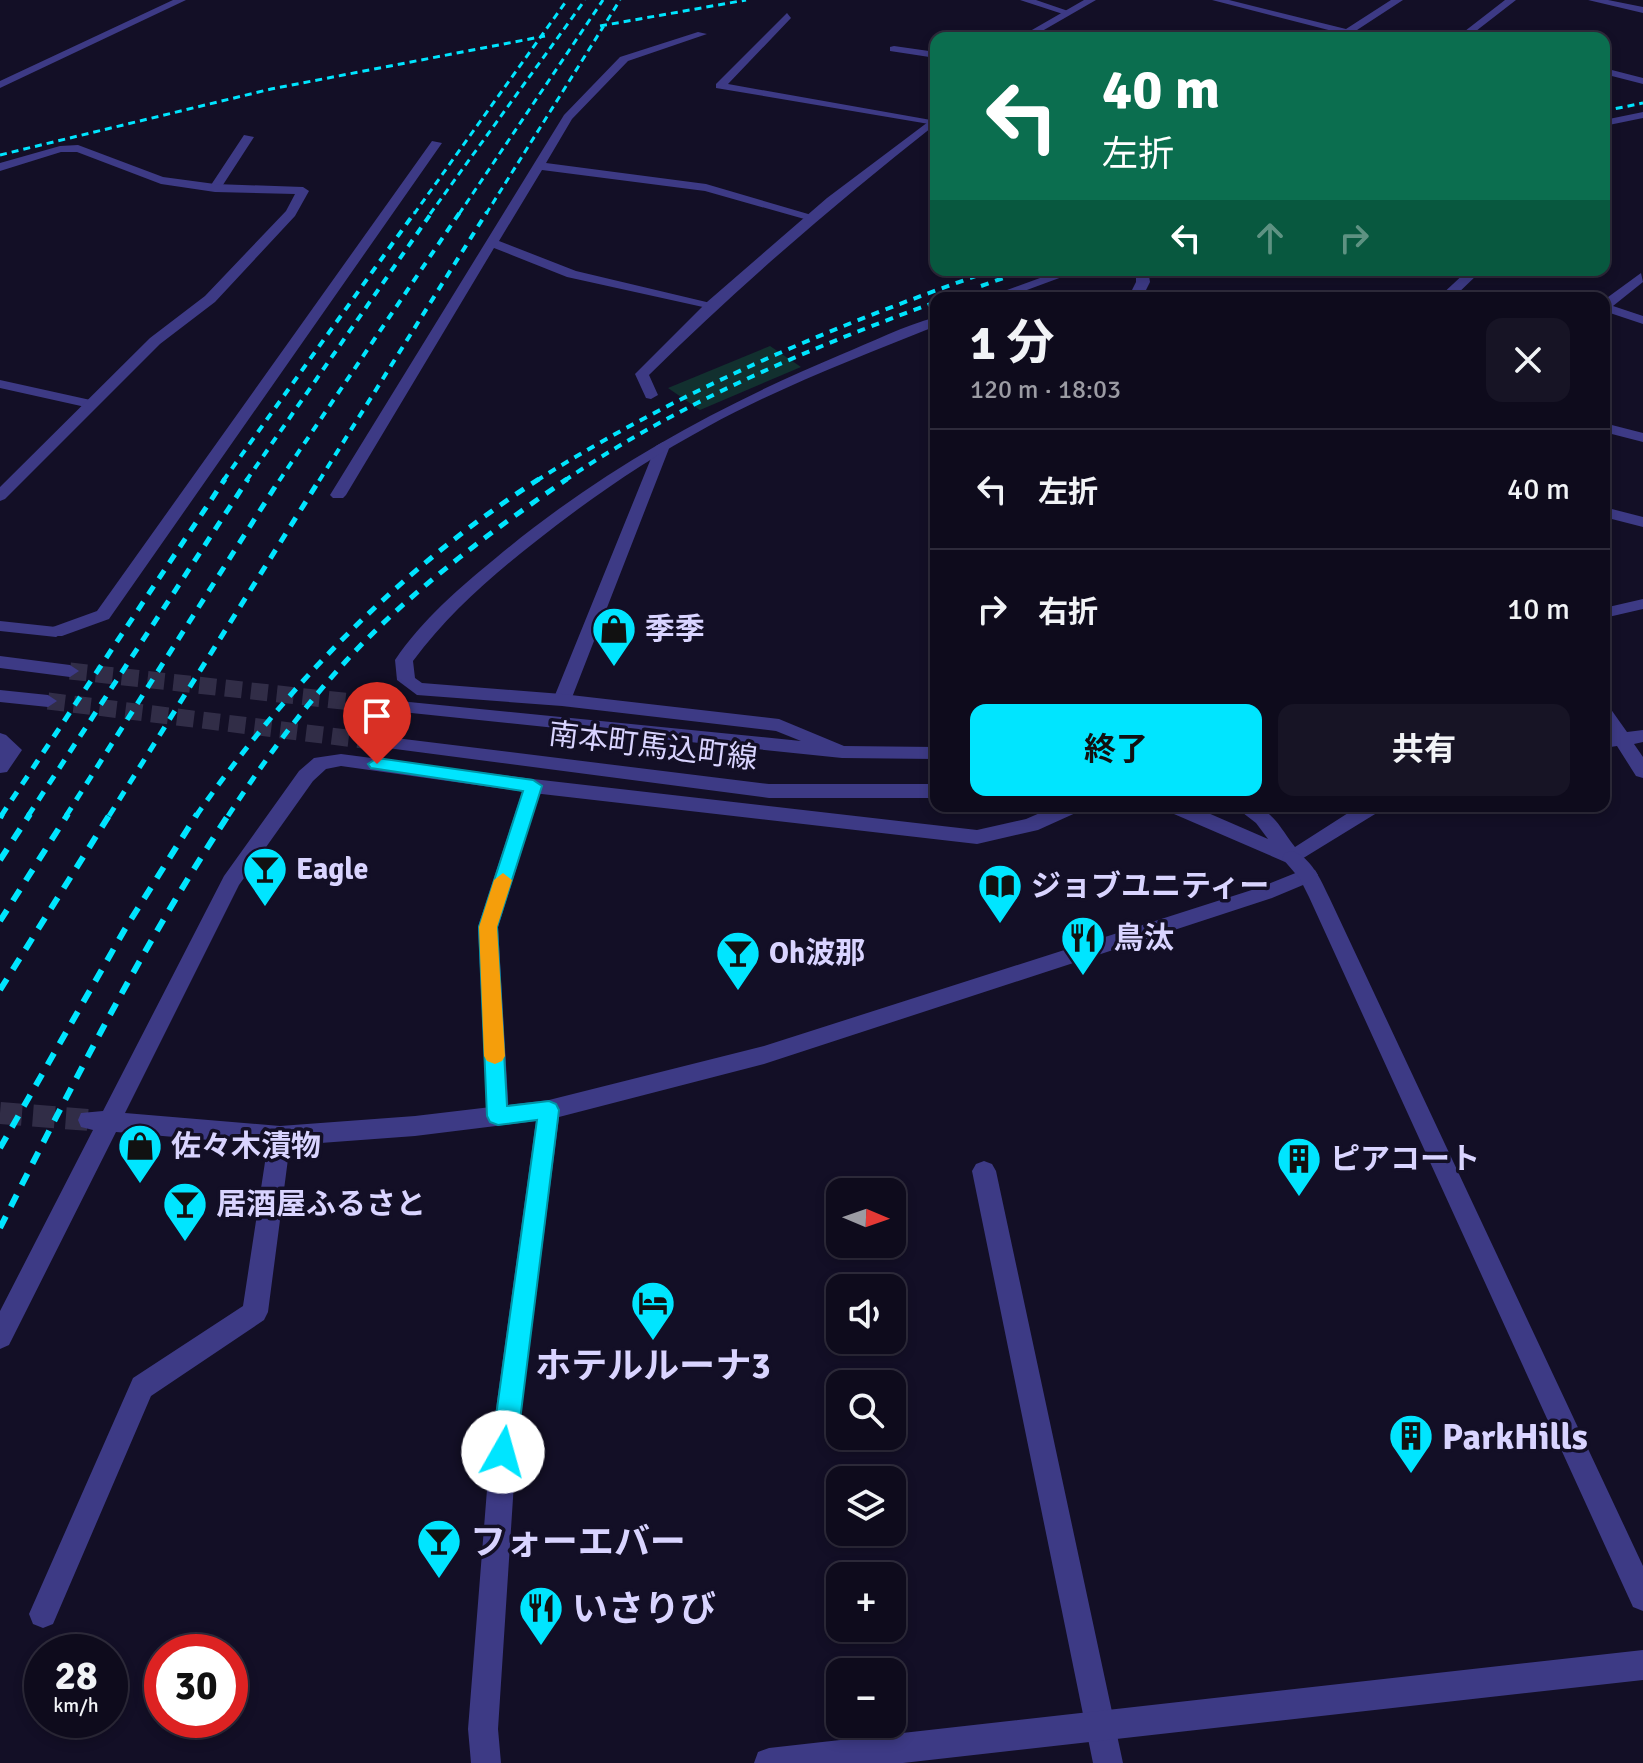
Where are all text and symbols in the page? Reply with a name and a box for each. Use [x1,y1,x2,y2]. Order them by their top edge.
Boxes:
text: 40 m [1102,55,1220,124]
icon: left [970,64,1074,168]
text: 左折 [1102,132,1174,177]
icon: left [1164,216,1208,260]
icon: ahead [1248,216,1292,260]
icon: right [1332,216,1376,260]
text: 1 分 [970,314,1054,373]
button: close [1486,318,1570,402]
text: 120 m · 18:03 [970,374,1121,406]
icon: left [970,467,1014,511]
text: 40 m [1507,471,1570,508]
text: 左折 [1038,474,1098,511]
icon: right [970,587,1014,631]
text: 10 m [1507,591,1570,628]
text: 右折 [1038,594,1098,631]
shop icon: 季季 [590,605,638,668]
place label: 季季 [645,611,705,648]
pin [343,682,411,764]
icon: arrive [355,694,399,738]
button: 終了 [970,704,1262,796]
button: 共有 [1278,704,1570,796]
street label: 南本町馬込町線 [546,715,759,778]
bar icon: Eagle [241,845,289,908]
place label: Eagle [296,851,368,888]
library icon: ジョブユニティー [976,862,1024,925]
place label: ジョブユニティー [1031,868,1269,905]
restaurant icon: 鳥汰 [1059,914,1107,977]
place label: 鳥汰 [1114,920,1174,957]
bar icon: Oh波那 [714,929,762,992]
place label: Oh波那 [769,935,865,972]
shop icon: 佐々木漬物 [116,1122,164,1185]
place label: 佐々木漬物 [171,1128,321,1165]
building icon: ピアコート [1275,1135,1323,1198]
place label: ピアコート [1330,1141,1480,1178]
north arrow [826,1178,906,1258]
map controls [826,1178,906,1738]
bar icon: 居酒屋ふるさと [161,1180,209,1243]
place label: 居酒屋ふるさと [216,1186,426,1223]
button: sound [826,1274,906,1354]
hotel icon: ホテルルーナ3 [629,1279,677,1342]
place label: ホテルルーナ3 [535,1344,771,1389]
button: search [826,1370,906,1450]
position arrow [461,1410,545,1494]
building icon: ParkHills [1387,1412,1435,1475]
place label: ParkHills [1442,1415,1588,1460]
button: layers [826,1466,906,1546]
bar icon: フォーエバー [415,1517,463,1580]
place label: フォーエバー [470,1520,686,1565]
button: + [826,1562,906,1642]
restaurant icon: いさりび [517,1584,565,1647]
place label: いさりび [572,1587,716,1632]
speed limit sign: 30 [144,1634,248,1738]
text: 28 [54,1651,98,1701]
button: − [826,1658,906,1738]
text: km/h [53,1693,99,1718]

